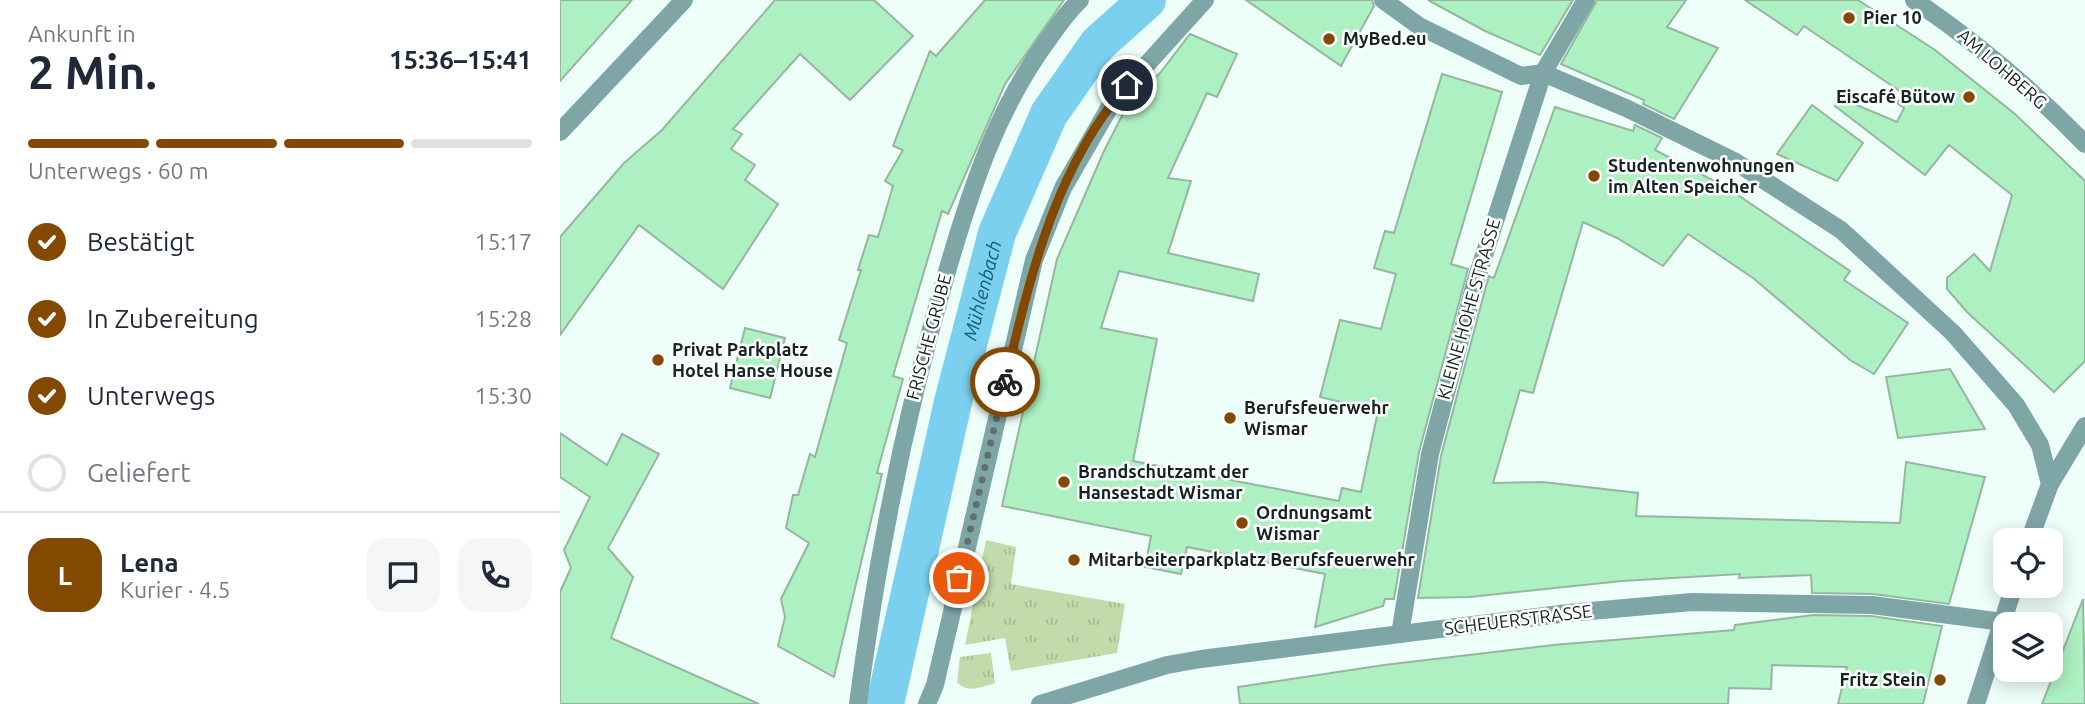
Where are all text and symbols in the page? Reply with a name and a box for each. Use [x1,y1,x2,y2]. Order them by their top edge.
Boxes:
place label: Pier 10 [1863,7,1922,27]
marker: Pier 10 [1841,10,1857,26]
text: Ankunft in [28,21,136,46]
street label: AM LOHBERG [1954,24,2051,112]
place label: MyBed.eu [1343,28,1427,48]
marker: MyBed.eu [1321,31,1337,47]
text: 15:36–15:41 [389,45,532,74]
text: 2 Min. [28,46,157,98]
pin [1097,55,1157,115]
icon: home [1108,66,1146,104]
place label: Eiscafé Bütow [1836,86,1955,106]
marker: Eiscafé Bütow [1961,89,1977,105]
place label: Studentenwohnungen im Alten Speicher [1608,155,1795,196]
text: Unterwegs · 60 m [28,158,209,183]
marker: Studentenwohnungen im Alten Speicher [1586,168,1602,184]
street label: KLEINE HOHE STRASSE [1433,216,1503,401]
icon: check [28,223,66,261]
text: Bestätigt [87,227,194,256]
text: 15:17 [474,229,532,254]
water label: Mühlenbach [959,238,1006,343]
street label: FRISCHE GRUBE [902,272,954,402]
icon: check [28,300,66,338]
text: In Zubereitung [87,304,259,333]
text: 15:28 [474,306,532,331]
place label: Privat Parkplatz Hotel Hanse House [672,339,833,380]
courier [970,347,1040,417]
marker: Privat Parkplatz Hotel Hanse House [650,352,666,368]
icon: bike [986,363,1024,401]
icon: check [28,377,66,415]
text: Unterwegs [87,381,215,410]
text: 15:30 [474,383,532,408]
place label: Berufsfeuerwehr Wismar [1244,397,1389,438]
marker: Berufsfeuerwehr Wismar [1222,410,1238,426]
text: Geliefert [87,458,190,487]
place label: Brandschutzamt der Hansestadt Wismar [1078,461,1250,502]
marker: Brandschutzamt der Hansestadt Wismar [1056,474,1072,490]
place label: Ordnungsamt Wismar [1256,502,1372,543]
marker: Ordnungsamt Wismar [1234,515,1250,531]
map controls [1993,528,2063,682]
button: locate [1993,528,2063,598]
button: chat [366,538,440,612]
button: phone [458,538,532,612]
text: Lena [120,548,179,577]
pin [929,548,989,608]
place label: Mitarbeiterparkplatz Berufsfeuerwehr [1088,549,1416,569]
marker: Mitarbeiterparkplatz Berufsfeuerwehr [1066,552,1082,568]
icon: bag [940,559,978,597]
text: L [58,561,72,590]
text: Kurier · 4.5 [120,577,231,602]
street label: SCHEUERSTRASSE [1443,600,1593,638]
button: layers [1993,612,2063,682]
place label: Fritz Stein [1839,669,1926,689]
marker: Fritz Stein [1932,672,1948,688]

